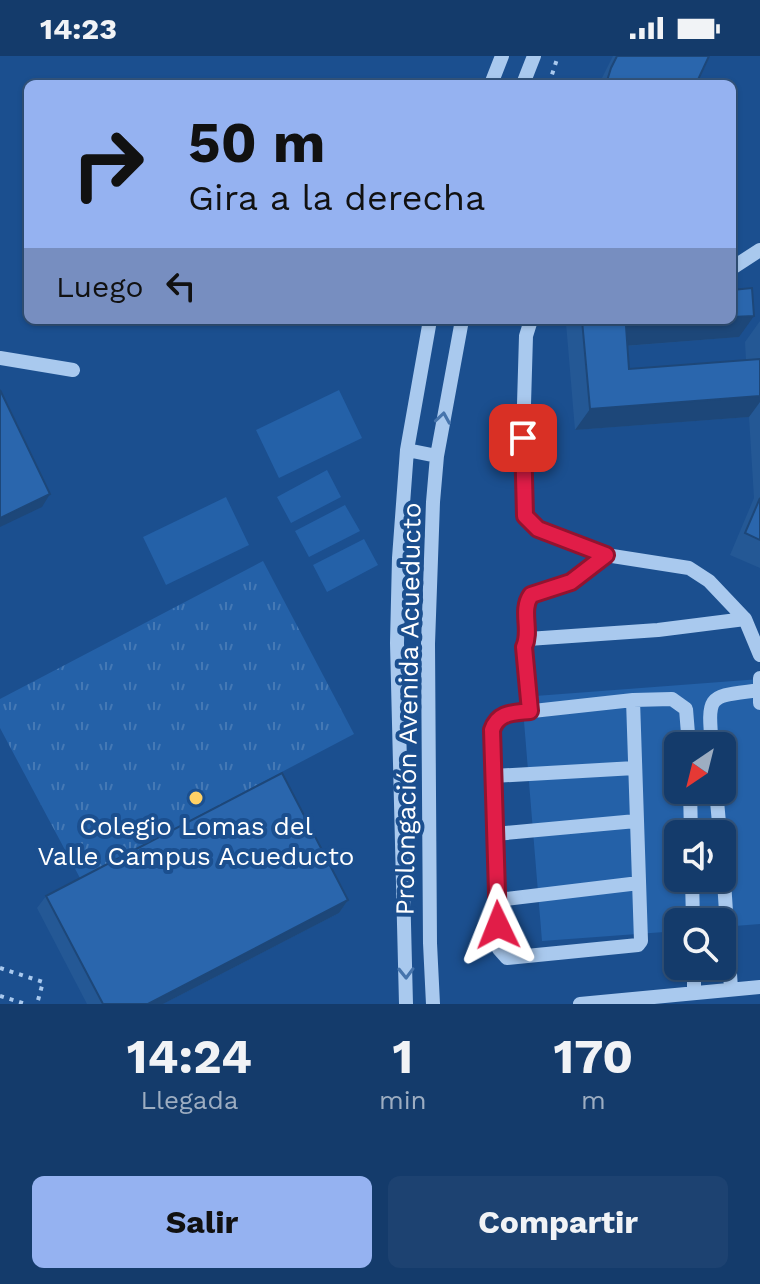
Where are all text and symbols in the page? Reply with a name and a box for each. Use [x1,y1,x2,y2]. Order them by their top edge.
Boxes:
text: 14:23 [40,11,117,46]
text: 50 m [188,110,325,176]
icon: right [56,112,160,216]
text: Gira a la derecha [188,177,485,219]
icon: left [159,264,203,308]
text: Luego [56,269,143,304]
pin [489,404,557,472]
one-way arrow [434,411,451,425]
icon: arrive [501,416,545,460]
street label: Prolongación Avenida Acueducto [389,502,427,916]
north arrow [664,732,736,804]
map controls [664,732,736,980]
marker: Colegio Lomas del Valle Campus Acueducto [187,789,205,807]
place label: Colegio Lomas del Valle Campus Acueducto [38,811,354,871]
button: sound [664,820,736,892]
position arrow [456,883,540,967]
button: search [664,908,736,980]
one-way arrow [397,967,414,980]
text: 14:24 [127,1028,252,1085]
text: 1 [392,1028,413,1085]
text: 170 [554,1028,633,1085]
text: Llegada [140,1085,239,1115]
text: min [379,1085,427,1115]
text: m [581,1085,606,1115]
button: Salir [32,1176,372,1268]
button: Compartir [388,1176,728,1268]

